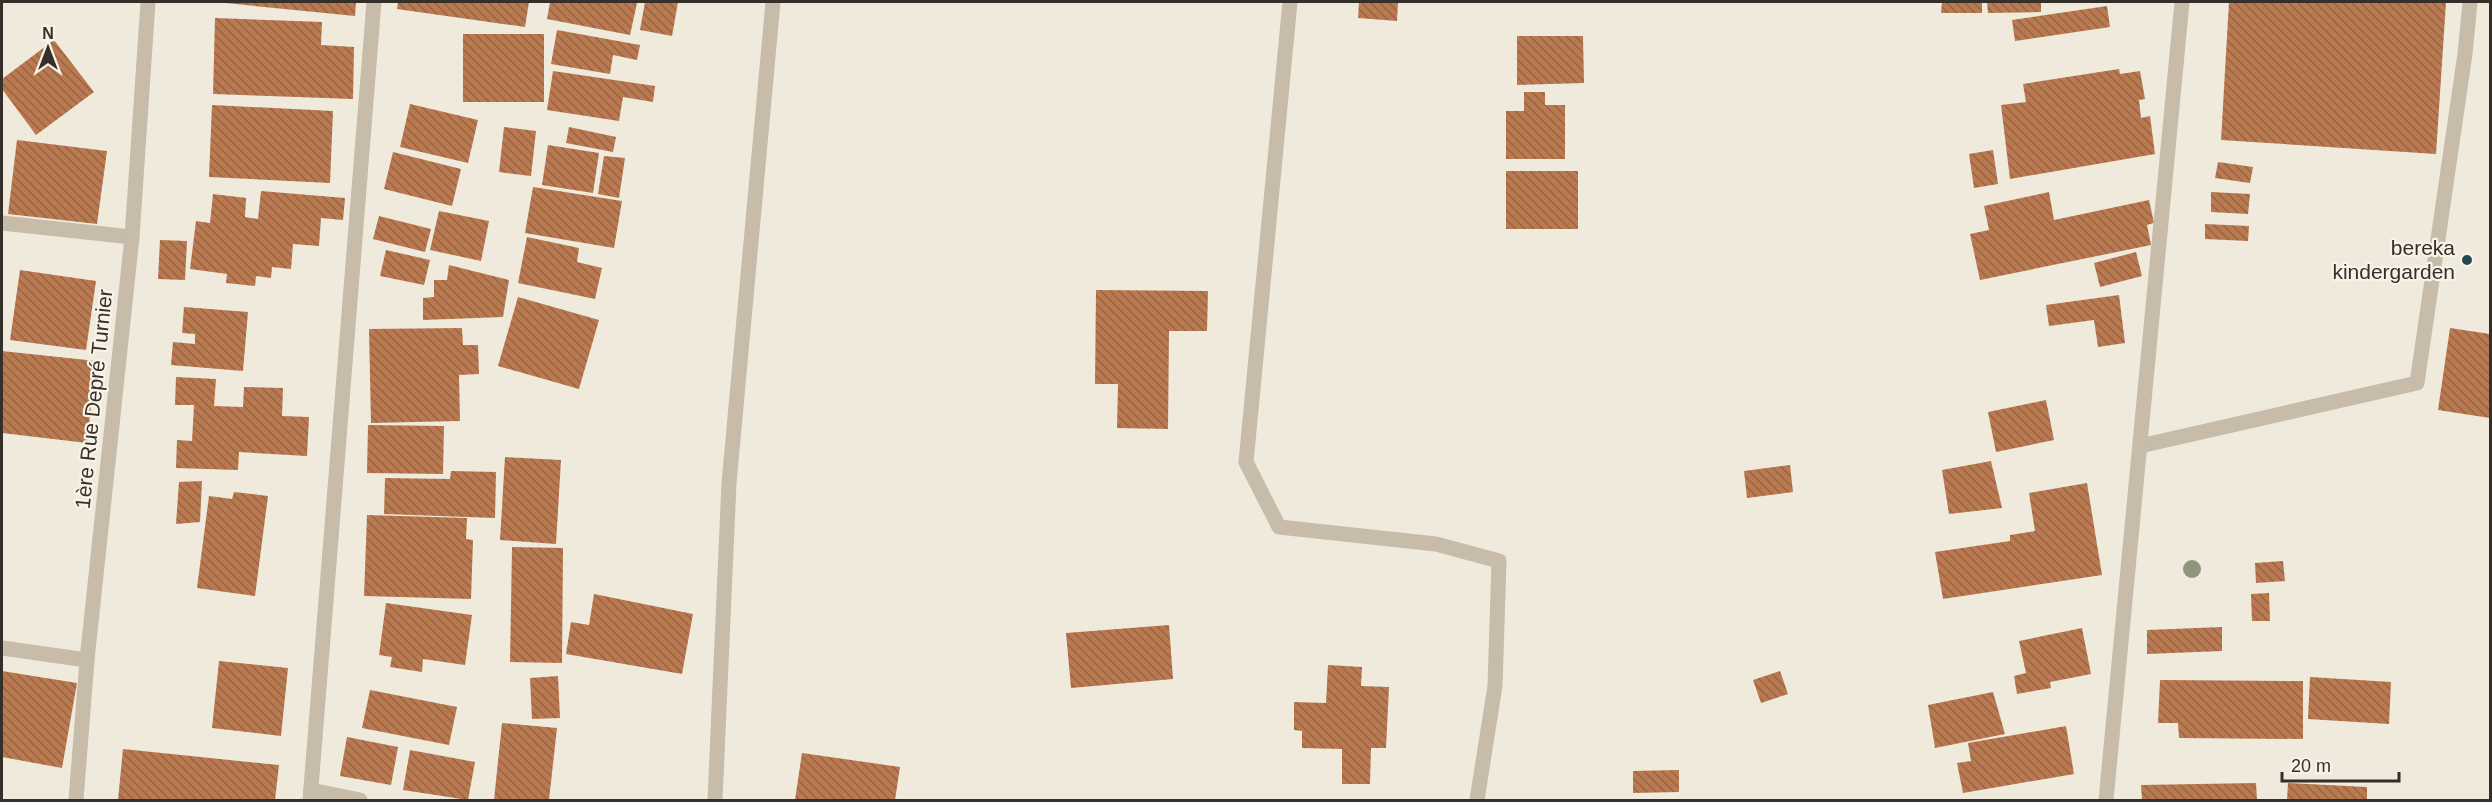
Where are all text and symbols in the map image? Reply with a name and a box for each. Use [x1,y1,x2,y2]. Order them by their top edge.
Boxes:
north arrow [18,18,78,78]
text: N [42,25,54,42]
place label: bereka kindergarden [2332,236,2455,283]
marker: bereka kindergarden [2460,253,2474,267]
street label: 1ère Rue Depré Turnier [71,288,116,510]
scale bar [2282,745,2399,783]
text: 20 m [2291,756,2331,776]

